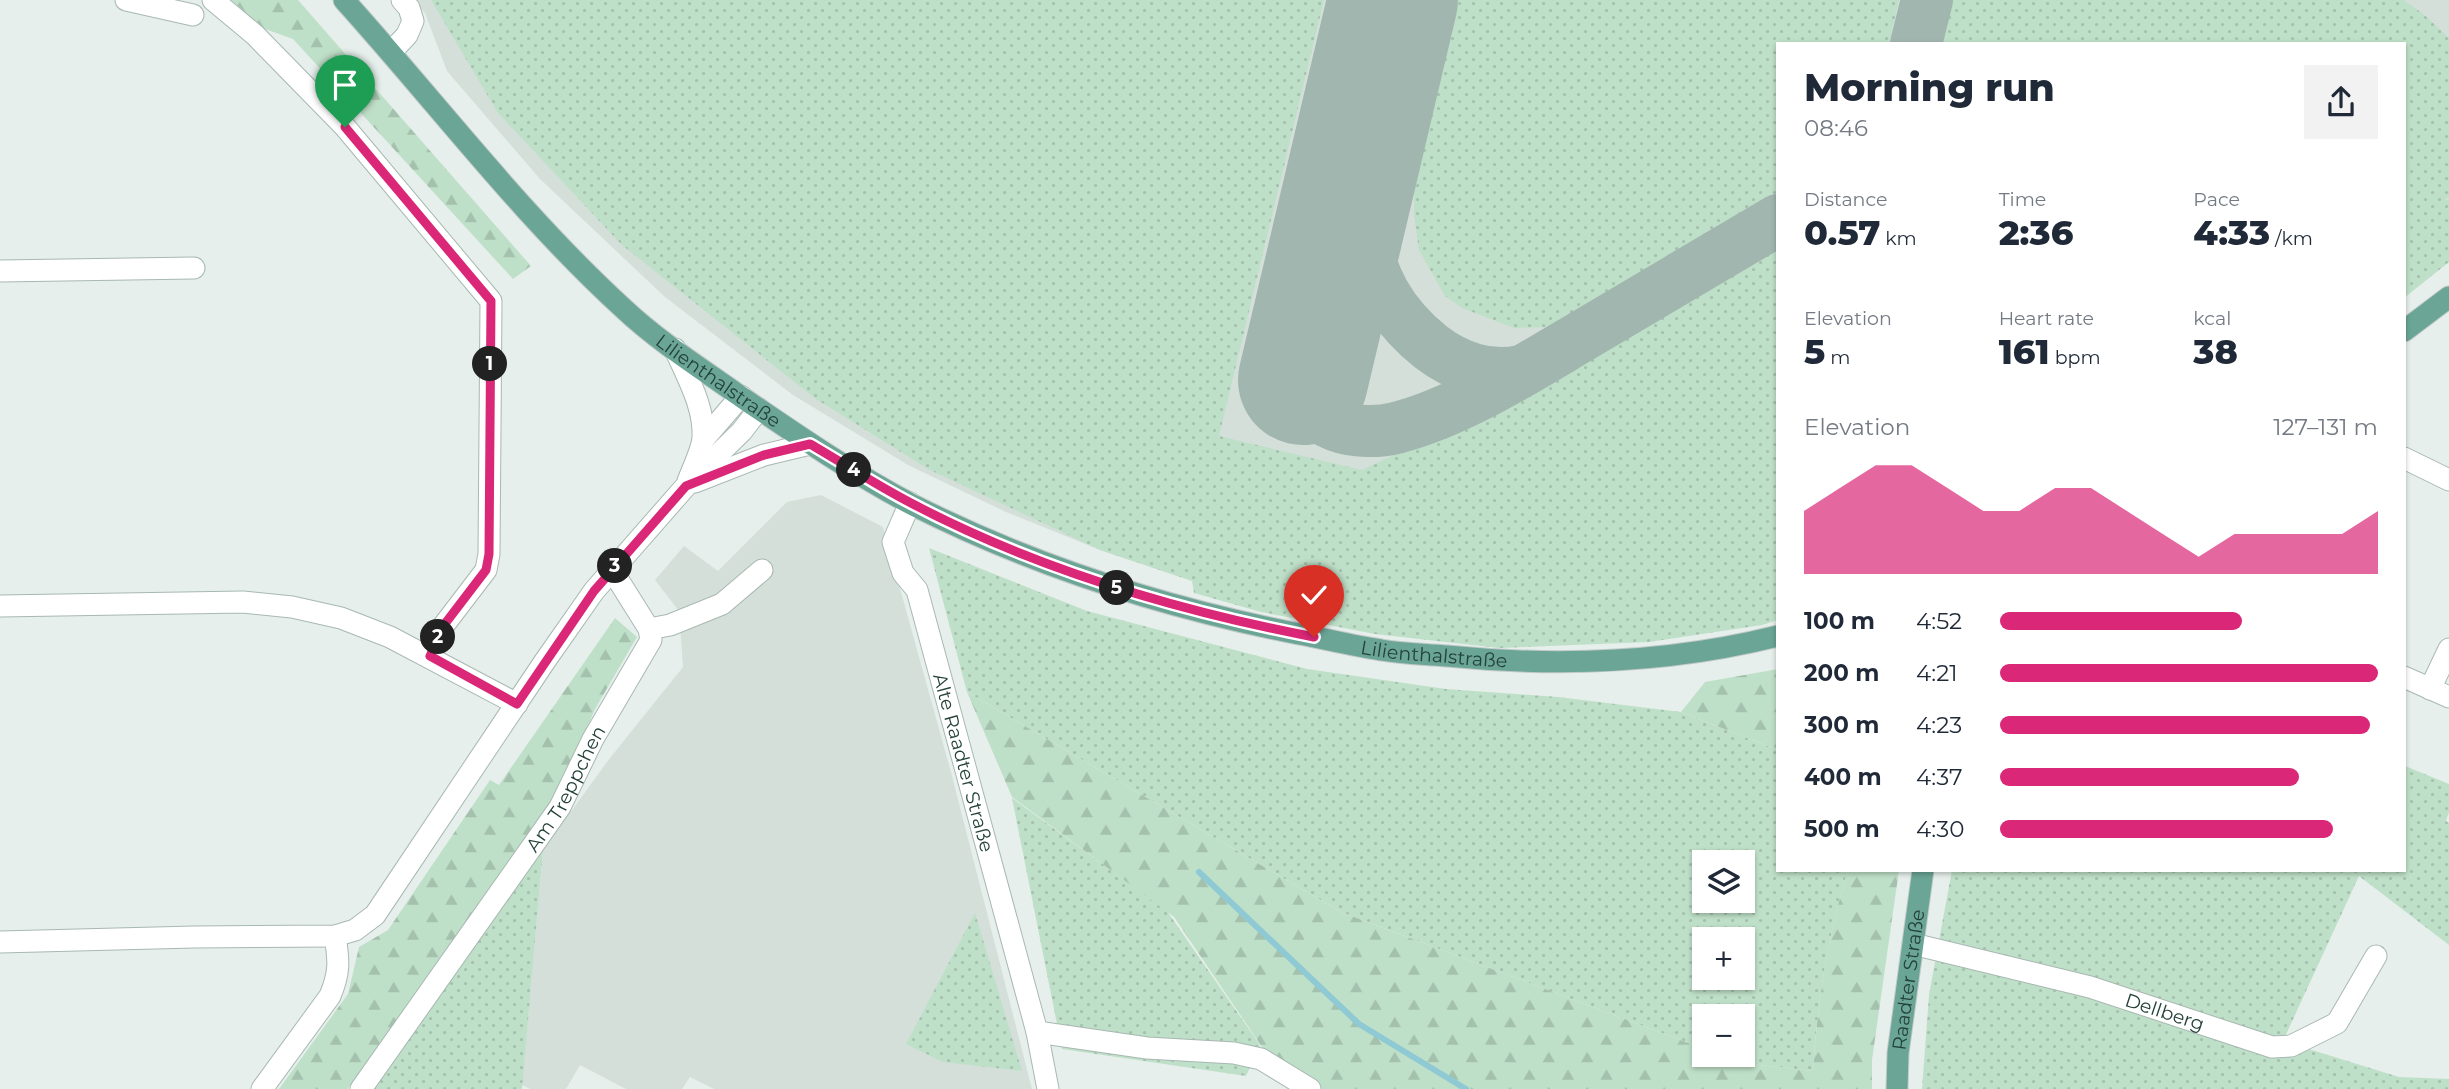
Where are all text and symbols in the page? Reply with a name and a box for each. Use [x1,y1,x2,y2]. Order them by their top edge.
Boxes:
pin [315,55,375,127]
text: Morning run [1804,64,2055,111]
button: share [2304,65,2378,139]
icon: arrive [326,66,364,104]
text: 08:46 [1804,114,1868,142]
text: Distance [1804,188,1887,211]
text: Time [1999,188,2046,211]
text: Pace [2193,188,2240,211]
text: 0.57 [1804,211,1880,254]
text: 2:36 [1999,211,2073,254]
text: 4:33 [2193,211,2270,254]
text: km [1880,227,1917,250]
text: /km [2270,227,2313,250]
text: Elevation [1804,307,1892,330]
text: Heart rate [1999,307,2094,330]
text: kcal [2193,307,2231,330]
street label: Lilienthalstraße [651,329,785,432]
text: 5 [1804,330,1825,373]
text: 161 [1999,330,2050,373]
text: 38 [2193,330,2238,373]
pin: 1 [472,346,508,382]
text: m [1825,346,1850,369]
text: bpm [2050,346,2101,369]
text: 1 [486,352,493,375]
text: Elevation [1804,413,1910,441]
text: 127–131 m [2273,413,2378,441]
pin: 4 [836,452,872,488]
text: 4 [847,458,860,481]
pin: 3 [598,548,632,584]
text: 3 [609,554,620,577]
pin [1284,565,1344,637]
pin: 5 [1100,570,1134,606]
text: 5 [1111,576,1122,599]
icon: check [1295,576,1333,614]
text: 100 m [1804,607,1875,635]
text: 4:52 [1916,607,1962,635]
pin: 2 [420,620,456,654]
text: 2 [432,625,443,648]
street label: Lilienthalstraße [1359,636,1508,672]
text: 200 m [1804,659,1879,687]
text: 4:21 [1916,659,1958,687]
street label: Alte Raadter Straße [928,671,999,855]
text: 300 m [1804,711,1880,739]
text: 4:23 [1916,711,1962,739]
street label: Am Treppchen [521,721,611,856]
text: 400 m [1804,763,1882,791]
text: 4:37 [1916,763,1962,791]
text: 500 m [1804,815,1880,843]
text: 4:30 [1916,815,1964,843]
map controls [1692,850,1755,1067]
button: layers [1692,850,1755,913]
street label: Raadter Straße [1888,908,1930,1052]
button: + [1692,927,1755,990]
street label: Dellberg [2122,988,2207,1036]
button: − [1692,1004,1755,1067]

